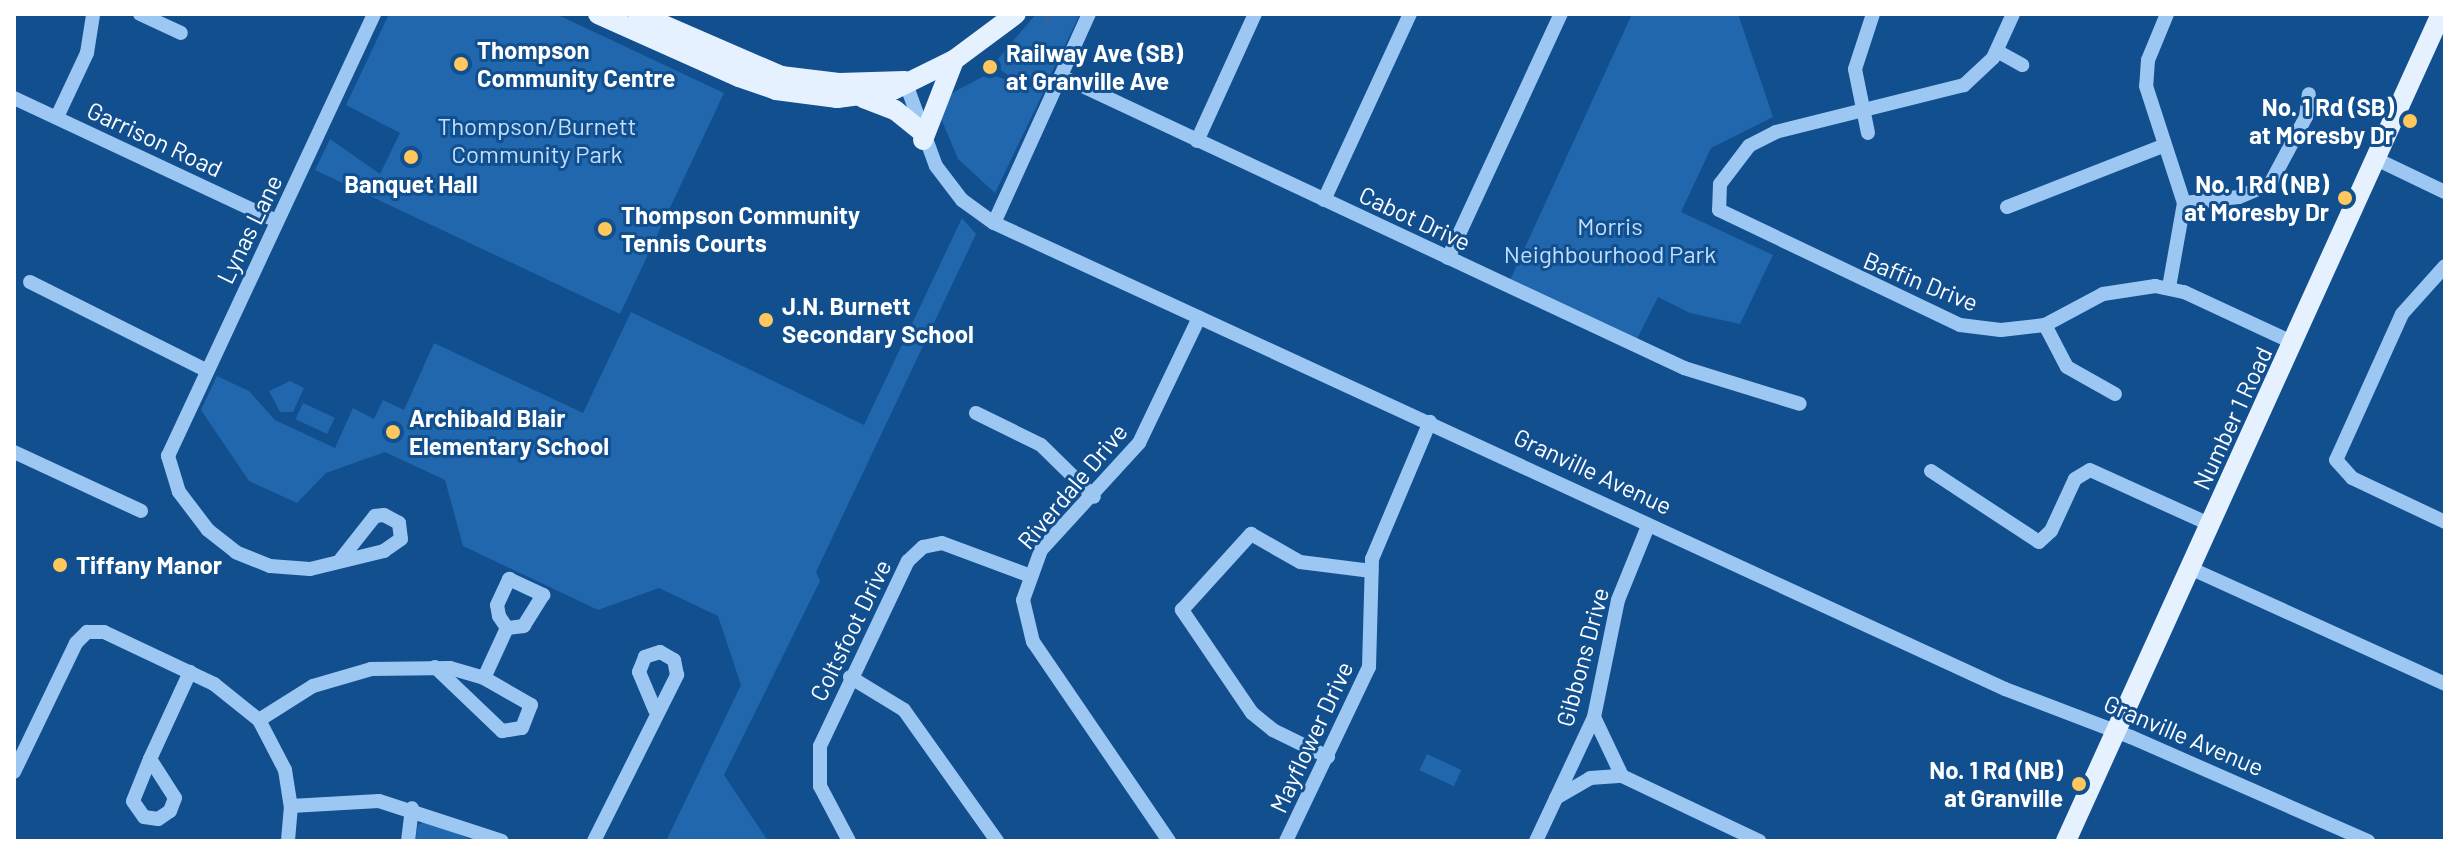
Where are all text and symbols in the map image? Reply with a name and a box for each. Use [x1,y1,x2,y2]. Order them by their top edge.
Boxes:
place label: Thompson Community Centre [477,36,675,92]
place label: Railway Ave (SB) at Granville Ave [1006,39,1183,95]
marker: Thompson Community Centre [452,55,470,73]
marker: Railway Ave (SB) at Granville Ave [981,58,999,76]
place label: No. 1 Rd (SB) at Moresby Dr [2249,93,2394,149]
street label: Garrison Road [83,95,227,183]
park label: Thompson/Burnett Community Park [438,112,636,168]
marker: No. 1 Rd (SB) at Moresby Dr [2401,112,2419,130]
marker: Banquet Hall [402,148,420,166]
street label: Lynas Lane [210,170,288,288]
place label: Banquet Hall [344,170,478,198]
place label: No. 1 Rd (NB) at Moresby Dr [2184,170,2329,226]
street label: Cabot Drive [1355,180,1475,256]
marker: No. 1 Rd (NB) at Moresby Dr [2336,189,2354,207]
place label: Thompson Community Tennis Courts [621,201,860,257]
park label: Morris Neighbourhood Park [1504,212,1716,268]
marker: Thompson Community Tennis Courts [596,220,614,238]
street label: Baffin Drive [1860,245,1982,317]
place label: J.N. Burnett Secondary School [782,292,974,348]
marker: J.N. Burnett Secondary School [757,311,775,329]
street label: Number 1 Road [2186,342,2278,494]
place label: Archibald Blair Elementary School [409,404,609,460]
street label: Riverdale Drive [1011,417,1133,555]
street label: Granville Avenue [1510,422,1676,520]
marker: Archibald Blair Elementary School [384,423,402,441]
place label: Tiffany Manor [76,551,222,579]
street label: Coltsfoot Drive [803,555,897,705]
marker: Tiffany Manor [51,556,69,574]
street label: Gibbons Drive [1550,584,1614,730]
street label: Mayflower Drive [1263,657,1359,817]
street label: Granville Avenue [2100,688,2268,782]
place label: No. 1 Rd (NB) at Granville [1929,756,2063,812]
marker: No. 1 Rd (NB) at Granville [2070,775,2088,793]

